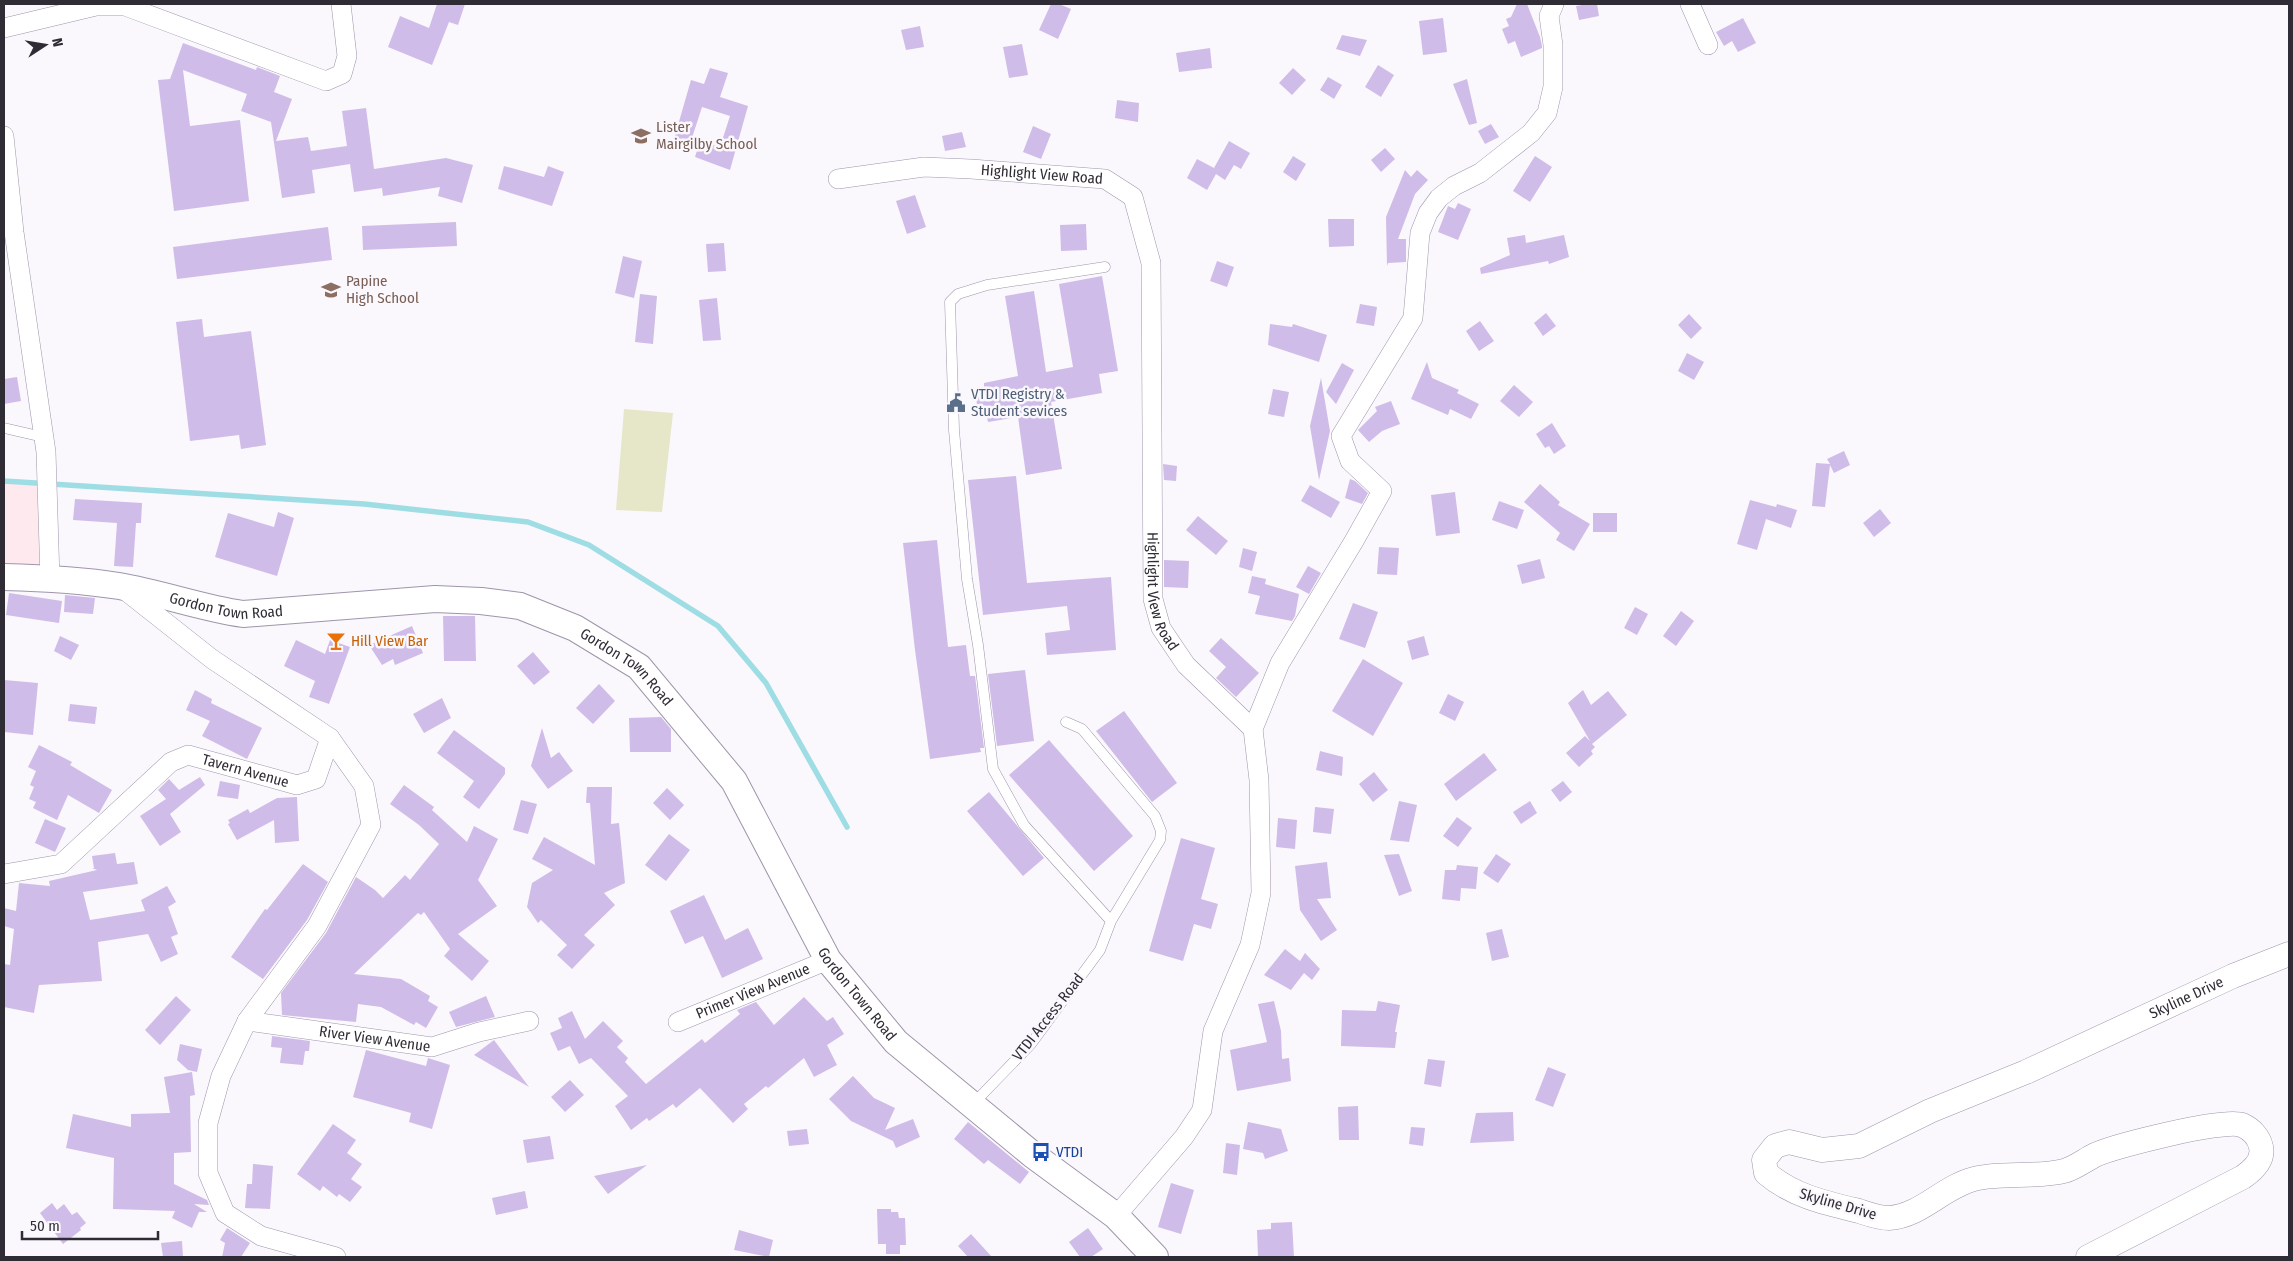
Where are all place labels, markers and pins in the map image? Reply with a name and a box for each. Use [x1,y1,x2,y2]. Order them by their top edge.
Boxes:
place label: Lister Mairgilby School [656,118,757,153]
school or university icon: Lister Mairgilby School [630,125,652,147]
place label: Papine High School [346,272,419,307]
school or university icon: Papine High School [320,279,342,301]
place label: VTDI Registry & Student sevices [971,385,1067,420]
public building icon: VTDI Registry & Student sevices [945,392,967,414]
bar icon: Hill View Bar [325,630,347,652]
place label: Hill View Bar [351,632,429,650]
bus stop icon: VTDI [1030,1141,1052,1163]
place label: VTDI [1056,1143,1083,1161]

